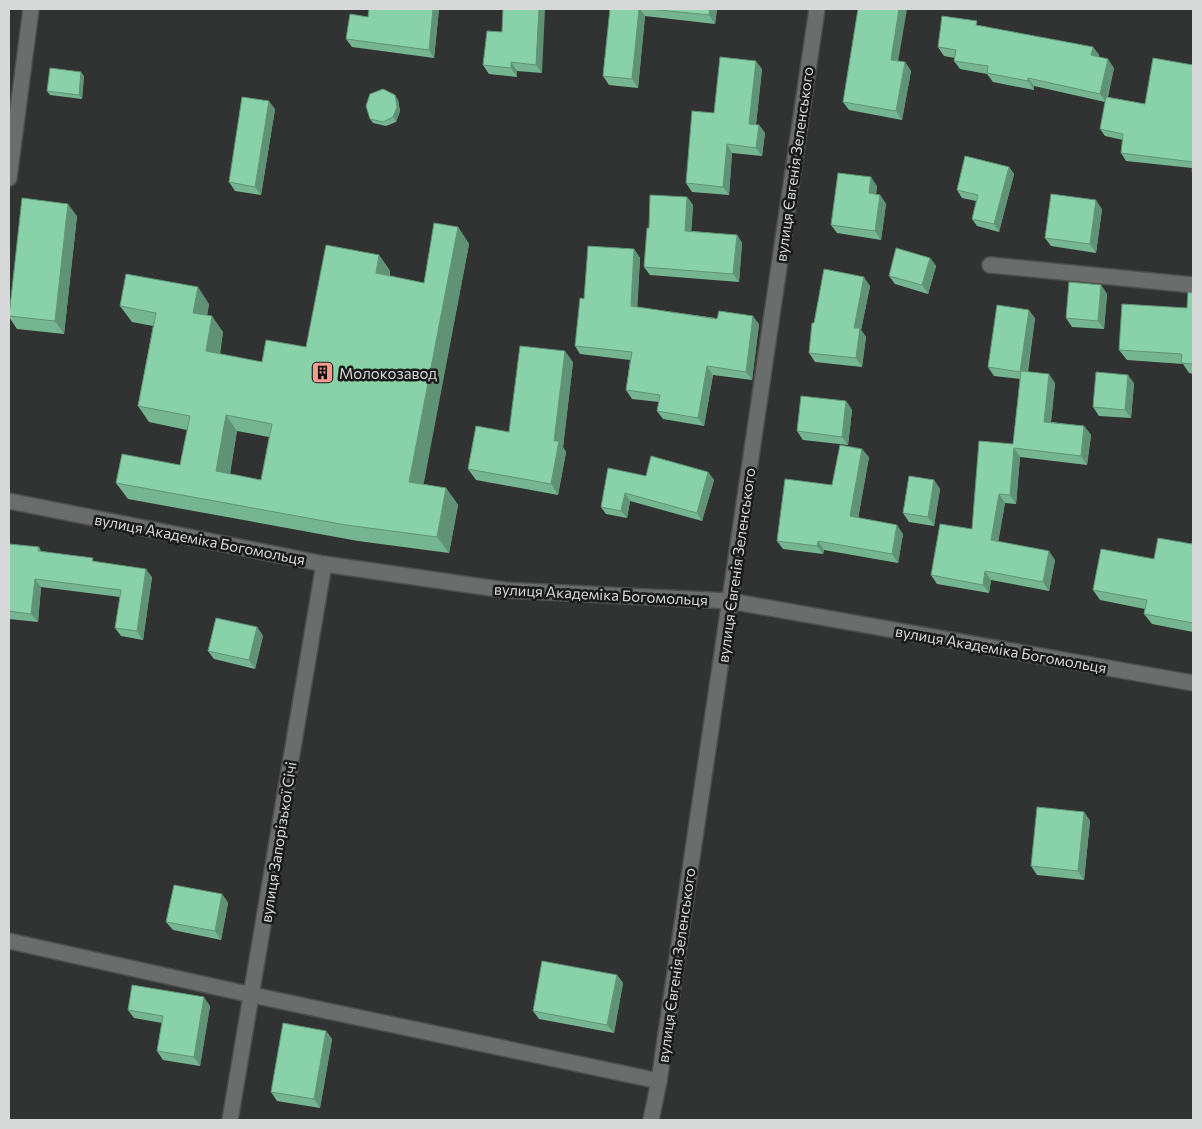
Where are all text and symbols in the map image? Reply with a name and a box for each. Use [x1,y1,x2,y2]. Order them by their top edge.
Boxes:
street label: вулиця Євгенія Зеленського [771,65,817,263]
building icon: Молокозавод [311,361,335,385]
place label: Молокозавод [339,364,437,382]
street label: вулиця Євгенія Зеленського [713,466,759,664]
street label: вулиця Академіка Богомольця [93,510,307,568]
street label: вулиця Академіка Богомольця [494,579,708,609]
street label: вулиця Академіка Богомольця [894,622,1108,676]
street label: вулиця Запорізької Січі [256,760,300,924]
street label: вулиця Євгенія Зеленського [653,866,699,1064]

